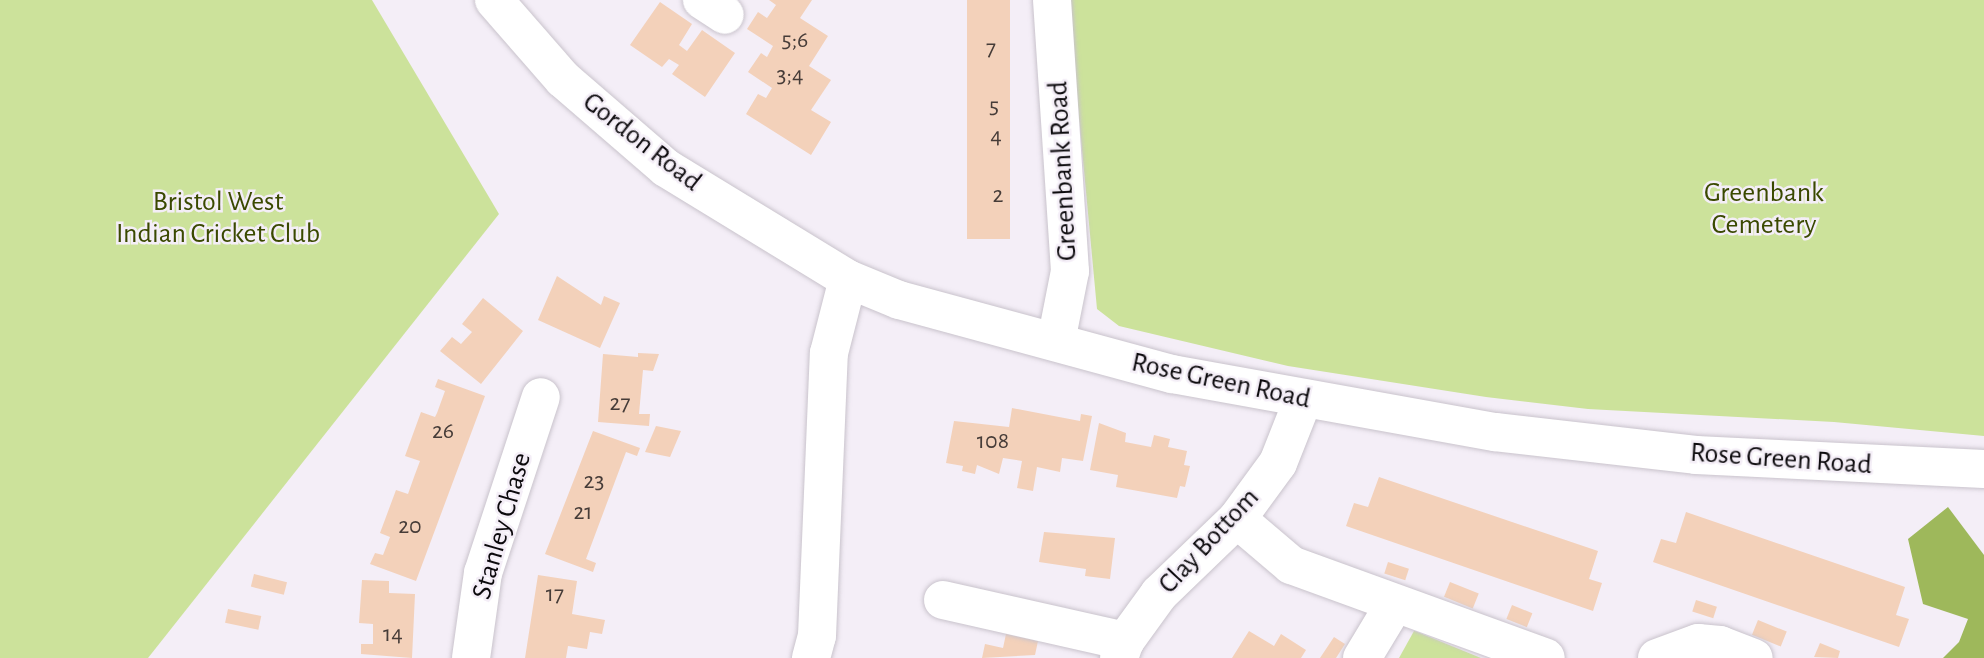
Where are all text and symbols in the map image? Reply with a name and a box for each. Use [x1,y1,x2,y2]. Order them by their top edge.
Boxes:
house number: 5;6 [782,27,808,55]
house number: 7 [986,35,996,63]
house number: 3;4 [777,62,803,90]
street label: Greenbank Road [1042,80,1084,262]
street label: Gordon Road [576,85,708,199]
house number: 5 [989,93,999,121]
house number: 4 [990,123,1002,151]
park label: Greenbank Cemetery [1704,176,1824,242]
house number: 2 [993,182,1003,210]
park label: Bristol West Indian Cricket Club [116,185,320,251]
street label: Rose Green Road [1128,346,1314,416]
house number: 27 [610,390,630,418]
house number: 26 [432,418,454,446]
house number: 108 [977,428,1009,456]
street label: Rose Green Road [1689,436,1873,482]
street label: Stanley Chase [465,449,539,603]
house number: 23 [584,468,604,496]
street label: Clay Bottom [1152,481,1266,601]
house number: 21 [573,499,593,527]
house number: 20 [398,513,422,541]
house number: 17 [546,581,564,609]
house number: 14 [383,621,403,649]

